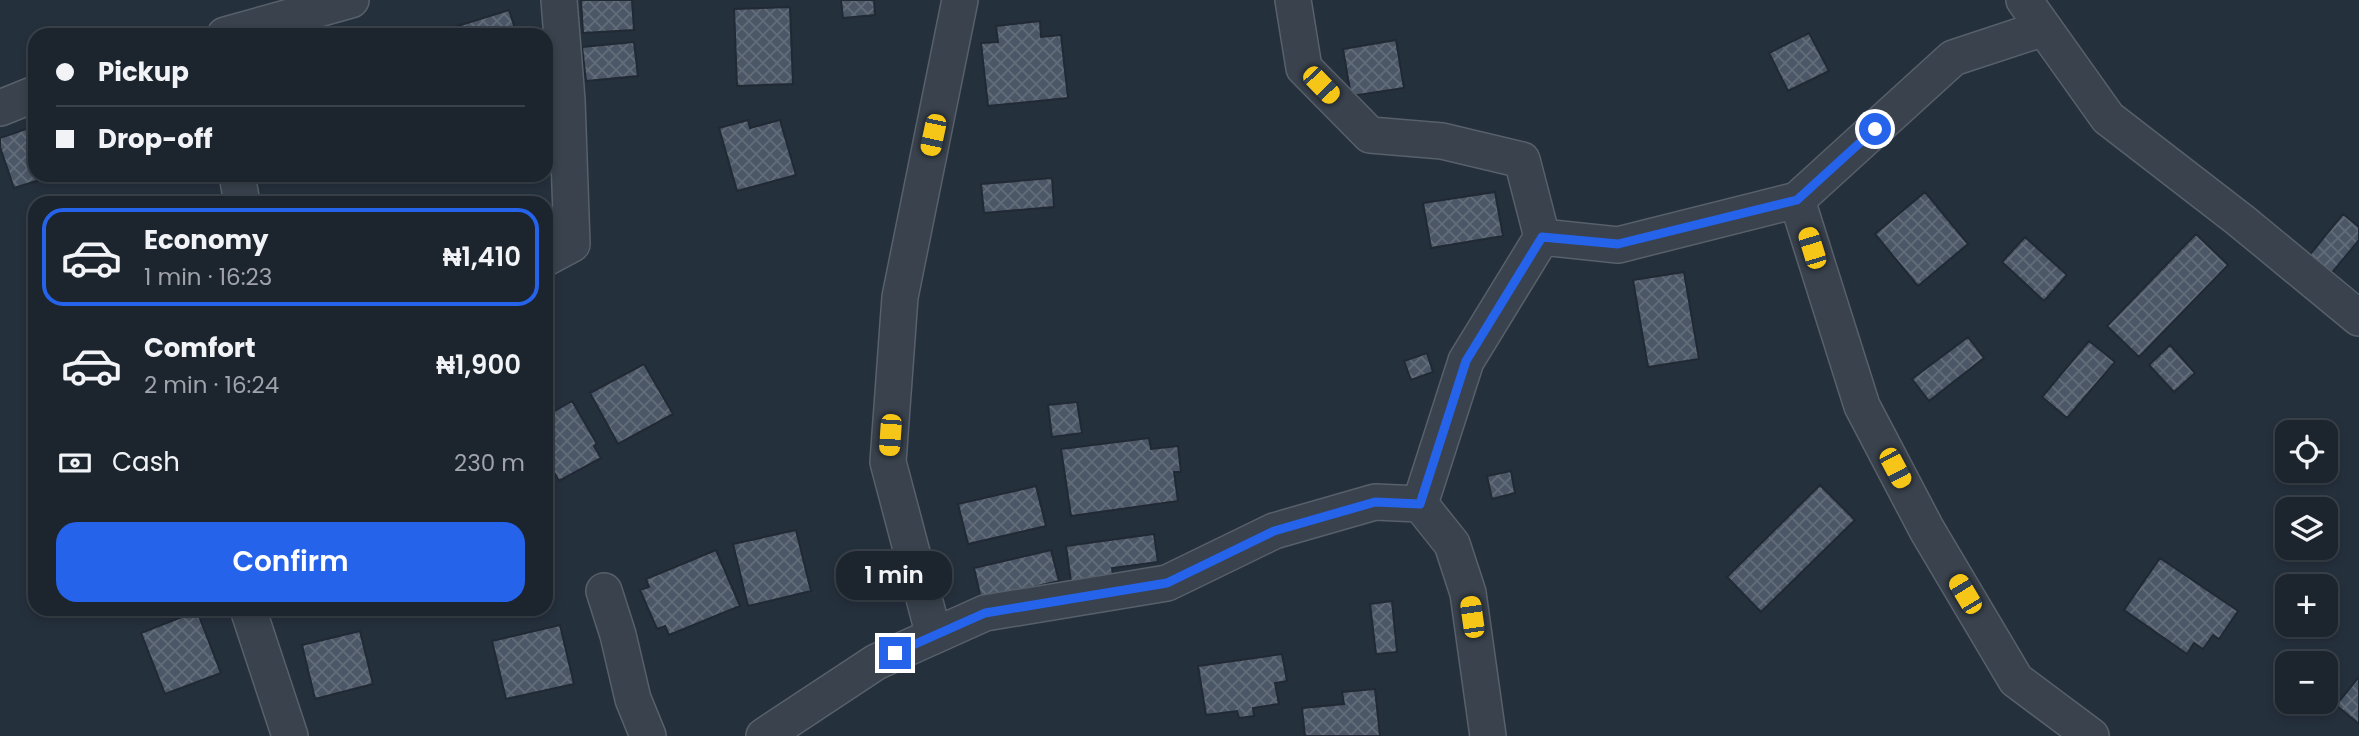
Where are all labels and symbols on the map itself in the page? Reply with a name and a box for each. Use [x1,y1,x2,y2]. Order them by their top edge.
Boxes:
car [1299,63,1344,107]
car [919,112,948,158]
route start [1859,113,1891,145]
car [1796,225,1829,271]
car [879,413,902,457]
car [1876,445,1915,491]
callout: 1 min [837,552,953,600]
car [1946,571,1985,617]
car [1459,595,1486,639]
route end [879,637,911,669]

